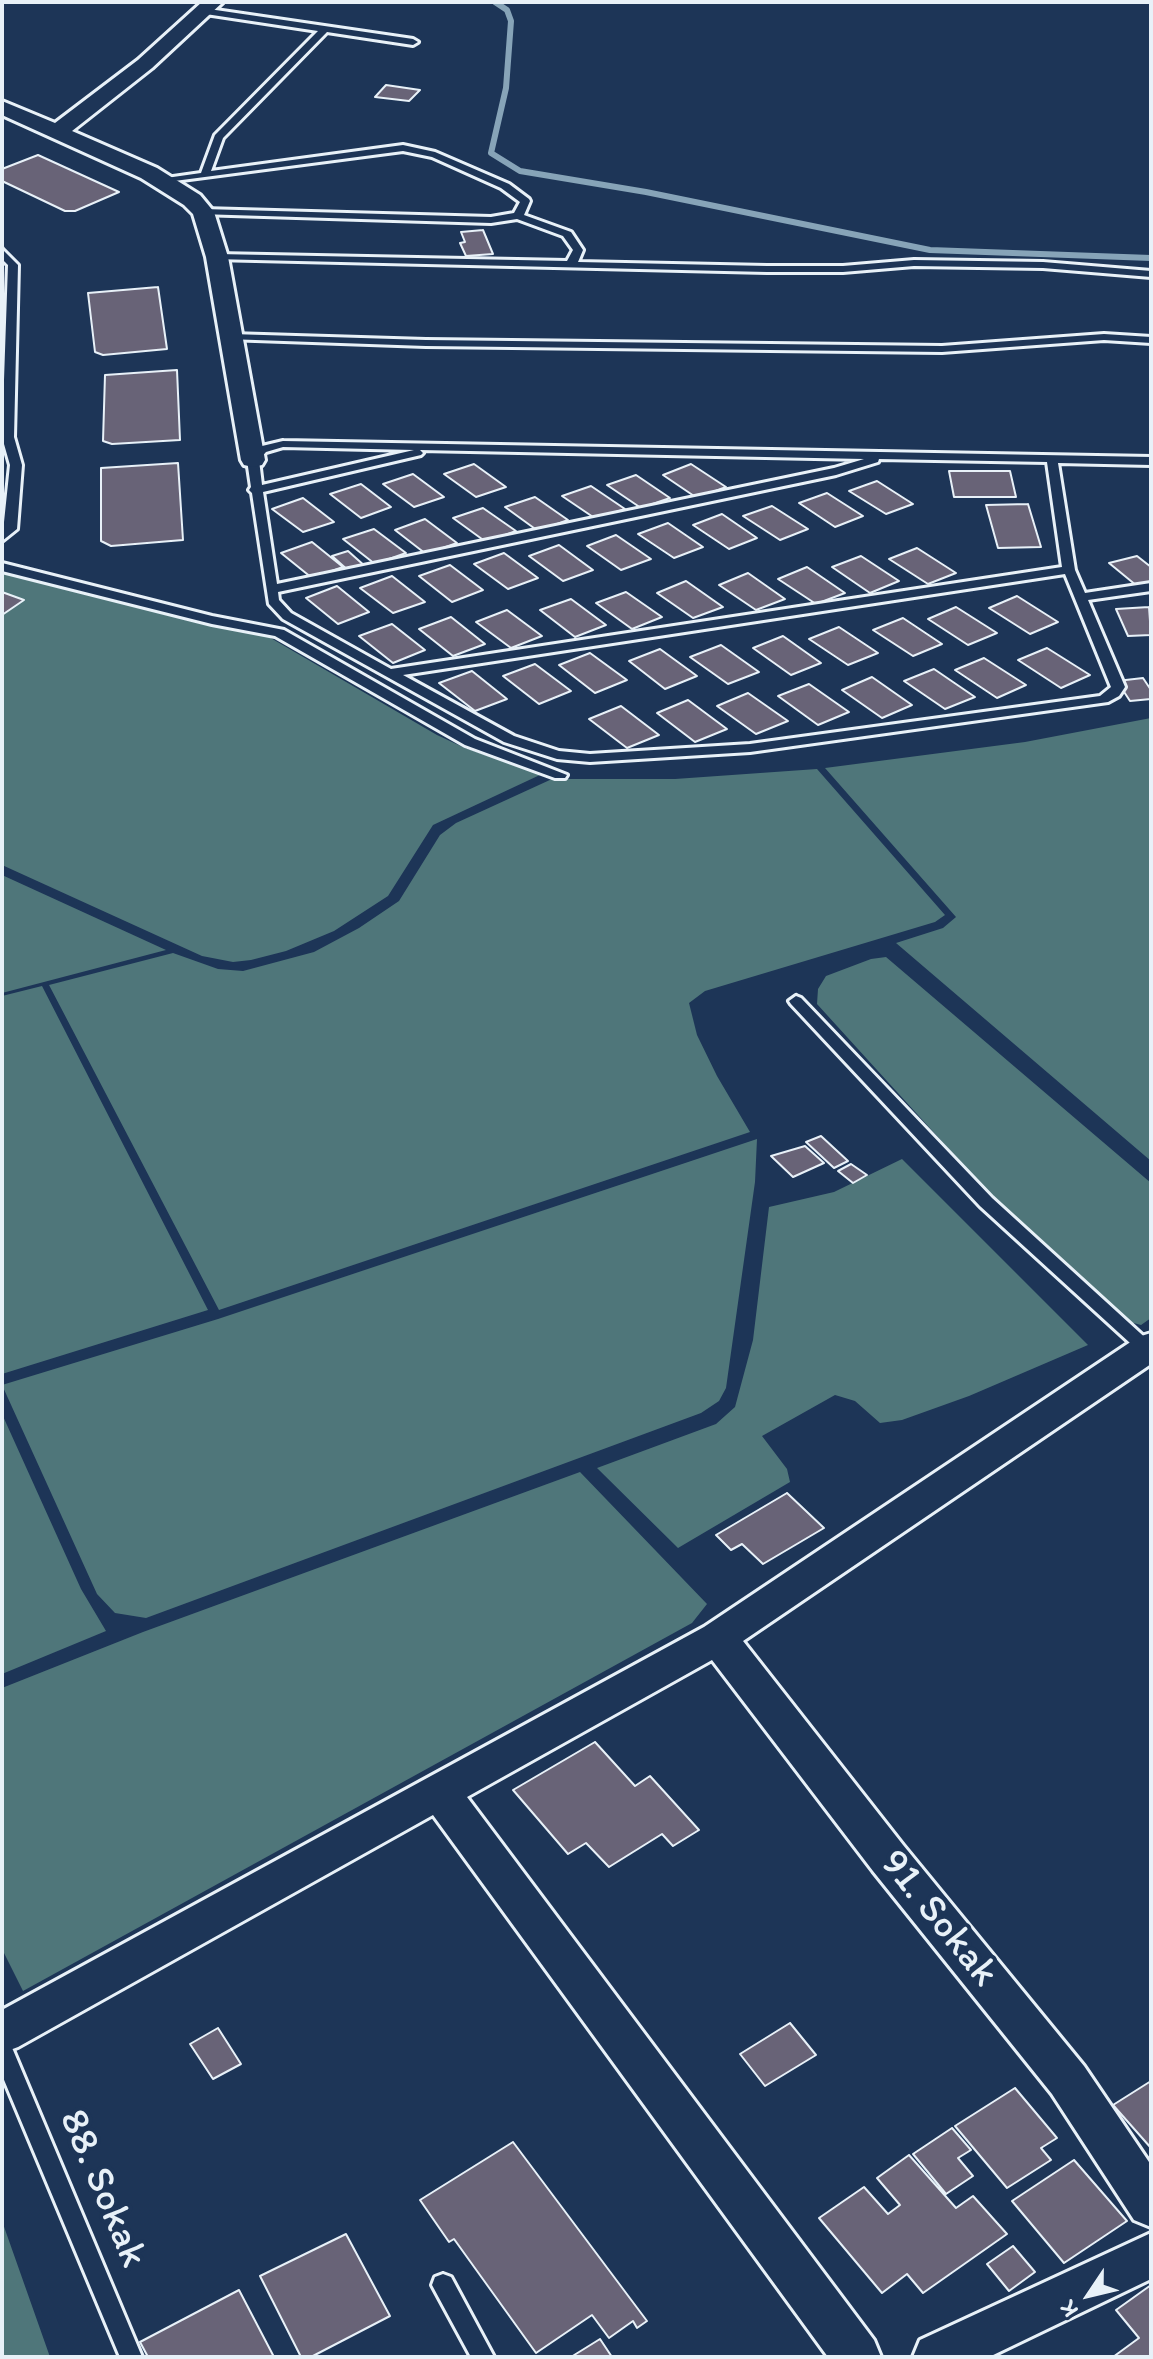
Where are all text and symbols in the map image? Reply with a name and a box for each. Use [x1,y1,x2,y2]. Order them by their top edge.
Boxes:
street label: 91. Sokak [868,1841,1008,1997]
street label: 88. Sokak [47,2103,157,2275]
north arrow [1049,2255,1129,2335]
text: K [1054,2296,1084,2323]

